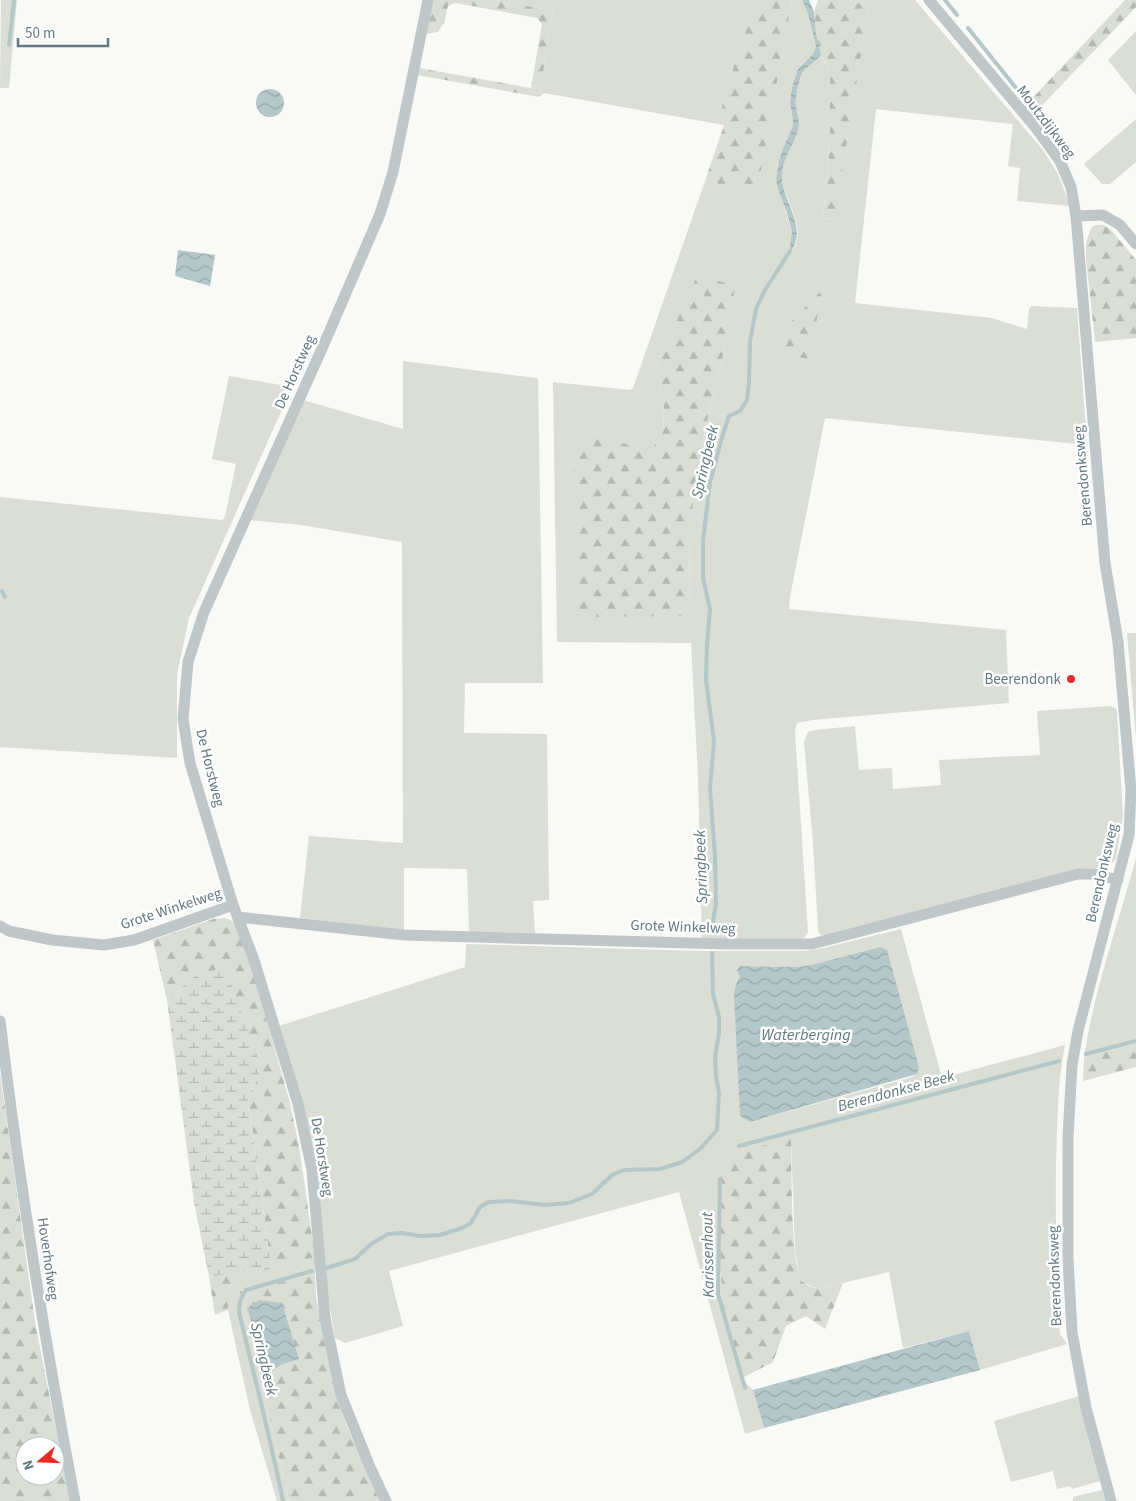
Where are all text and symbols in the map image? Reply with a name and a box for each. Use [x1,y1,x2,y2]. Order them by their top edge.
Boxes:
scale bar [18,15,108,47]
text: 50 m [25,23,55,44]
street label: Moutzdijkweg [1011,81,1081,163]
street label: De Horstweg [269,331,321,413]
water label: Springbeek [686,423,724,501]
street label: Berendonksweg [1068,424,1098,527]
place label: Beerendonk [985,669,1062,690]
marker: Beerendonk [1065,673,1077,685]
street label: De Horstweg [190,727,230,809]
street label: Berendonksweg [1080,821,1124,925]
water label: Springbeek [689,829,713,905]
street label: Grote Winkelweg [118,883,225,935]
street label: Grote Winkelweg [630,915,736,939]
water label: Waterberging [761,1024,851,1046]
water label: Berendonkse Beek [835,1065,957,1117]
street label: De Horstweg [305,1116,339,1198]
water label: Karissenhout [696,1211,720,1298]
street label: Hoverhofweg [32,1216,64,1302]
street label: Berendonksweg [1043,1225,1067,1327]
water label: Springbeek [245,1320,283,1398]
north arrow [15,1436,65,1486]
text: N [18,1457,40,1473]

